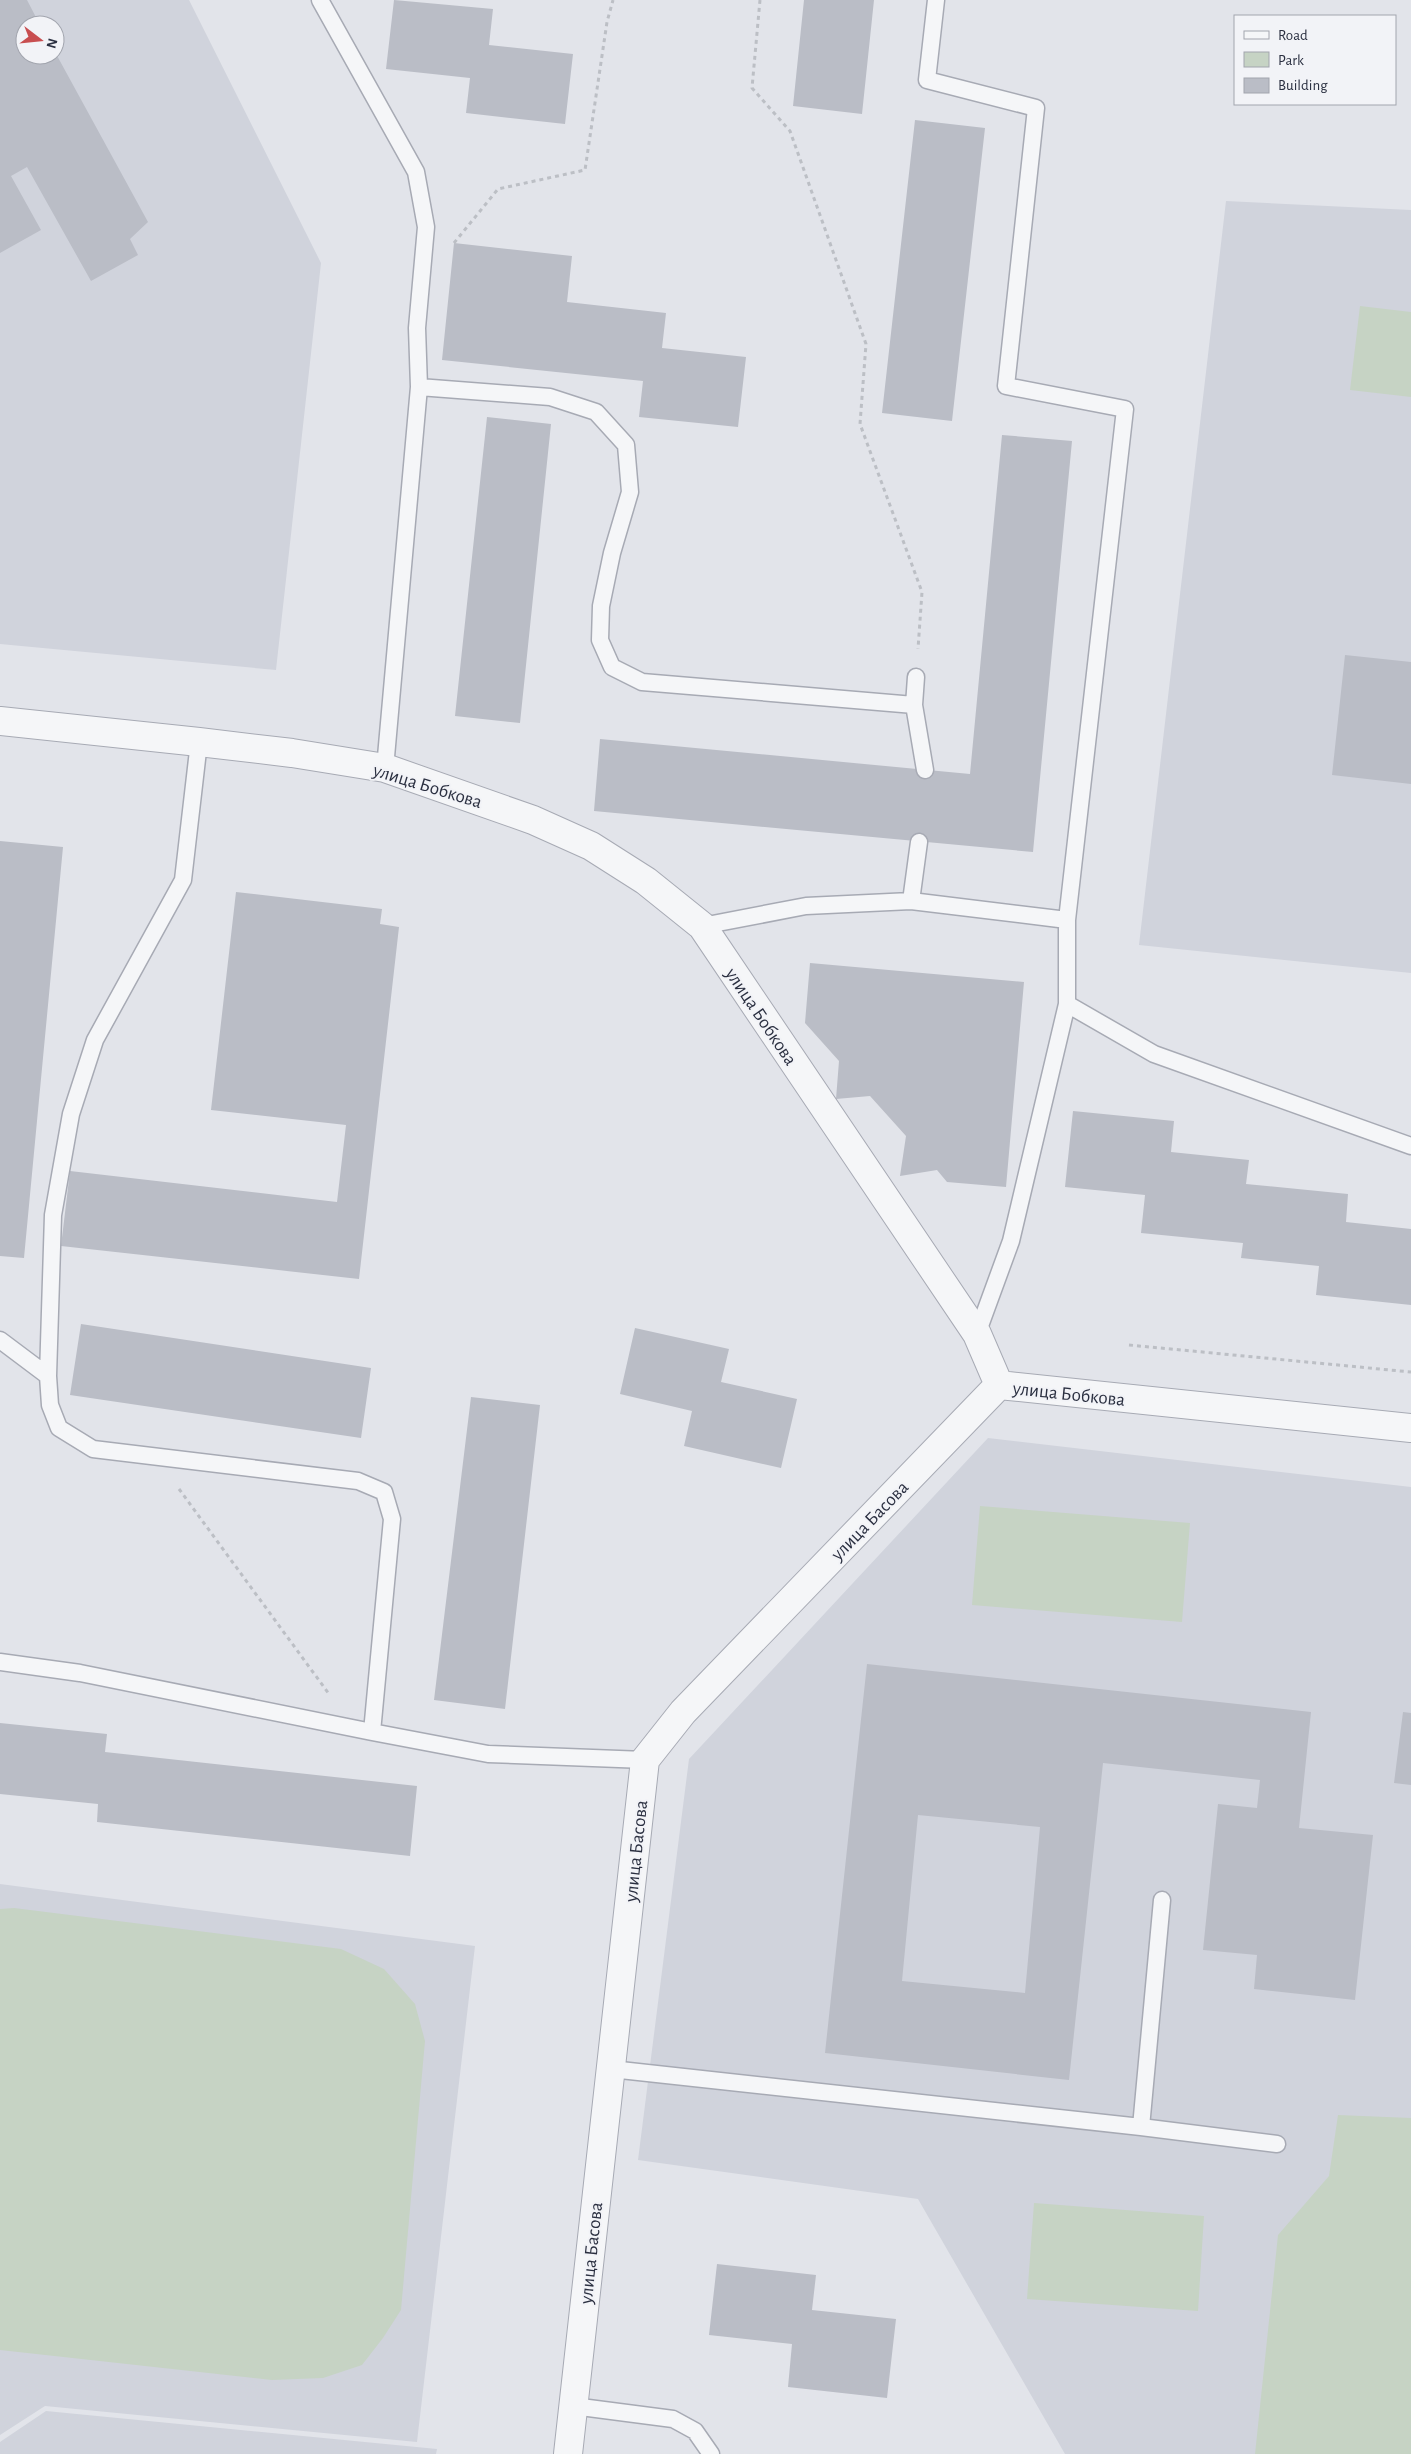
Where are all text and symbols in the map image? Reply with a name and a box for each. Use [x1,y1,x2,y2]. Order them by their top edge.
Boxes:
north arrow [15,15,65,65]
legend [1234,15,1396,105]
text: Road [1278,28,1308,43]
text: N [43,37,60,50]
text: Park [1278,53,1304,68]
text: Building [1278,78,1328,93]
street label: улица Бобкова [370,761,485,812]
street label: улица Бобкова [721,964,800,1069]
street label: улица Бобкова [1011,1379,1126,1410]
street label: улица Басова [827,1477,913,1565]
street label: улица Басова [622,1799,651,1904]
street label: улица Басова [577,2201,606,2306]

